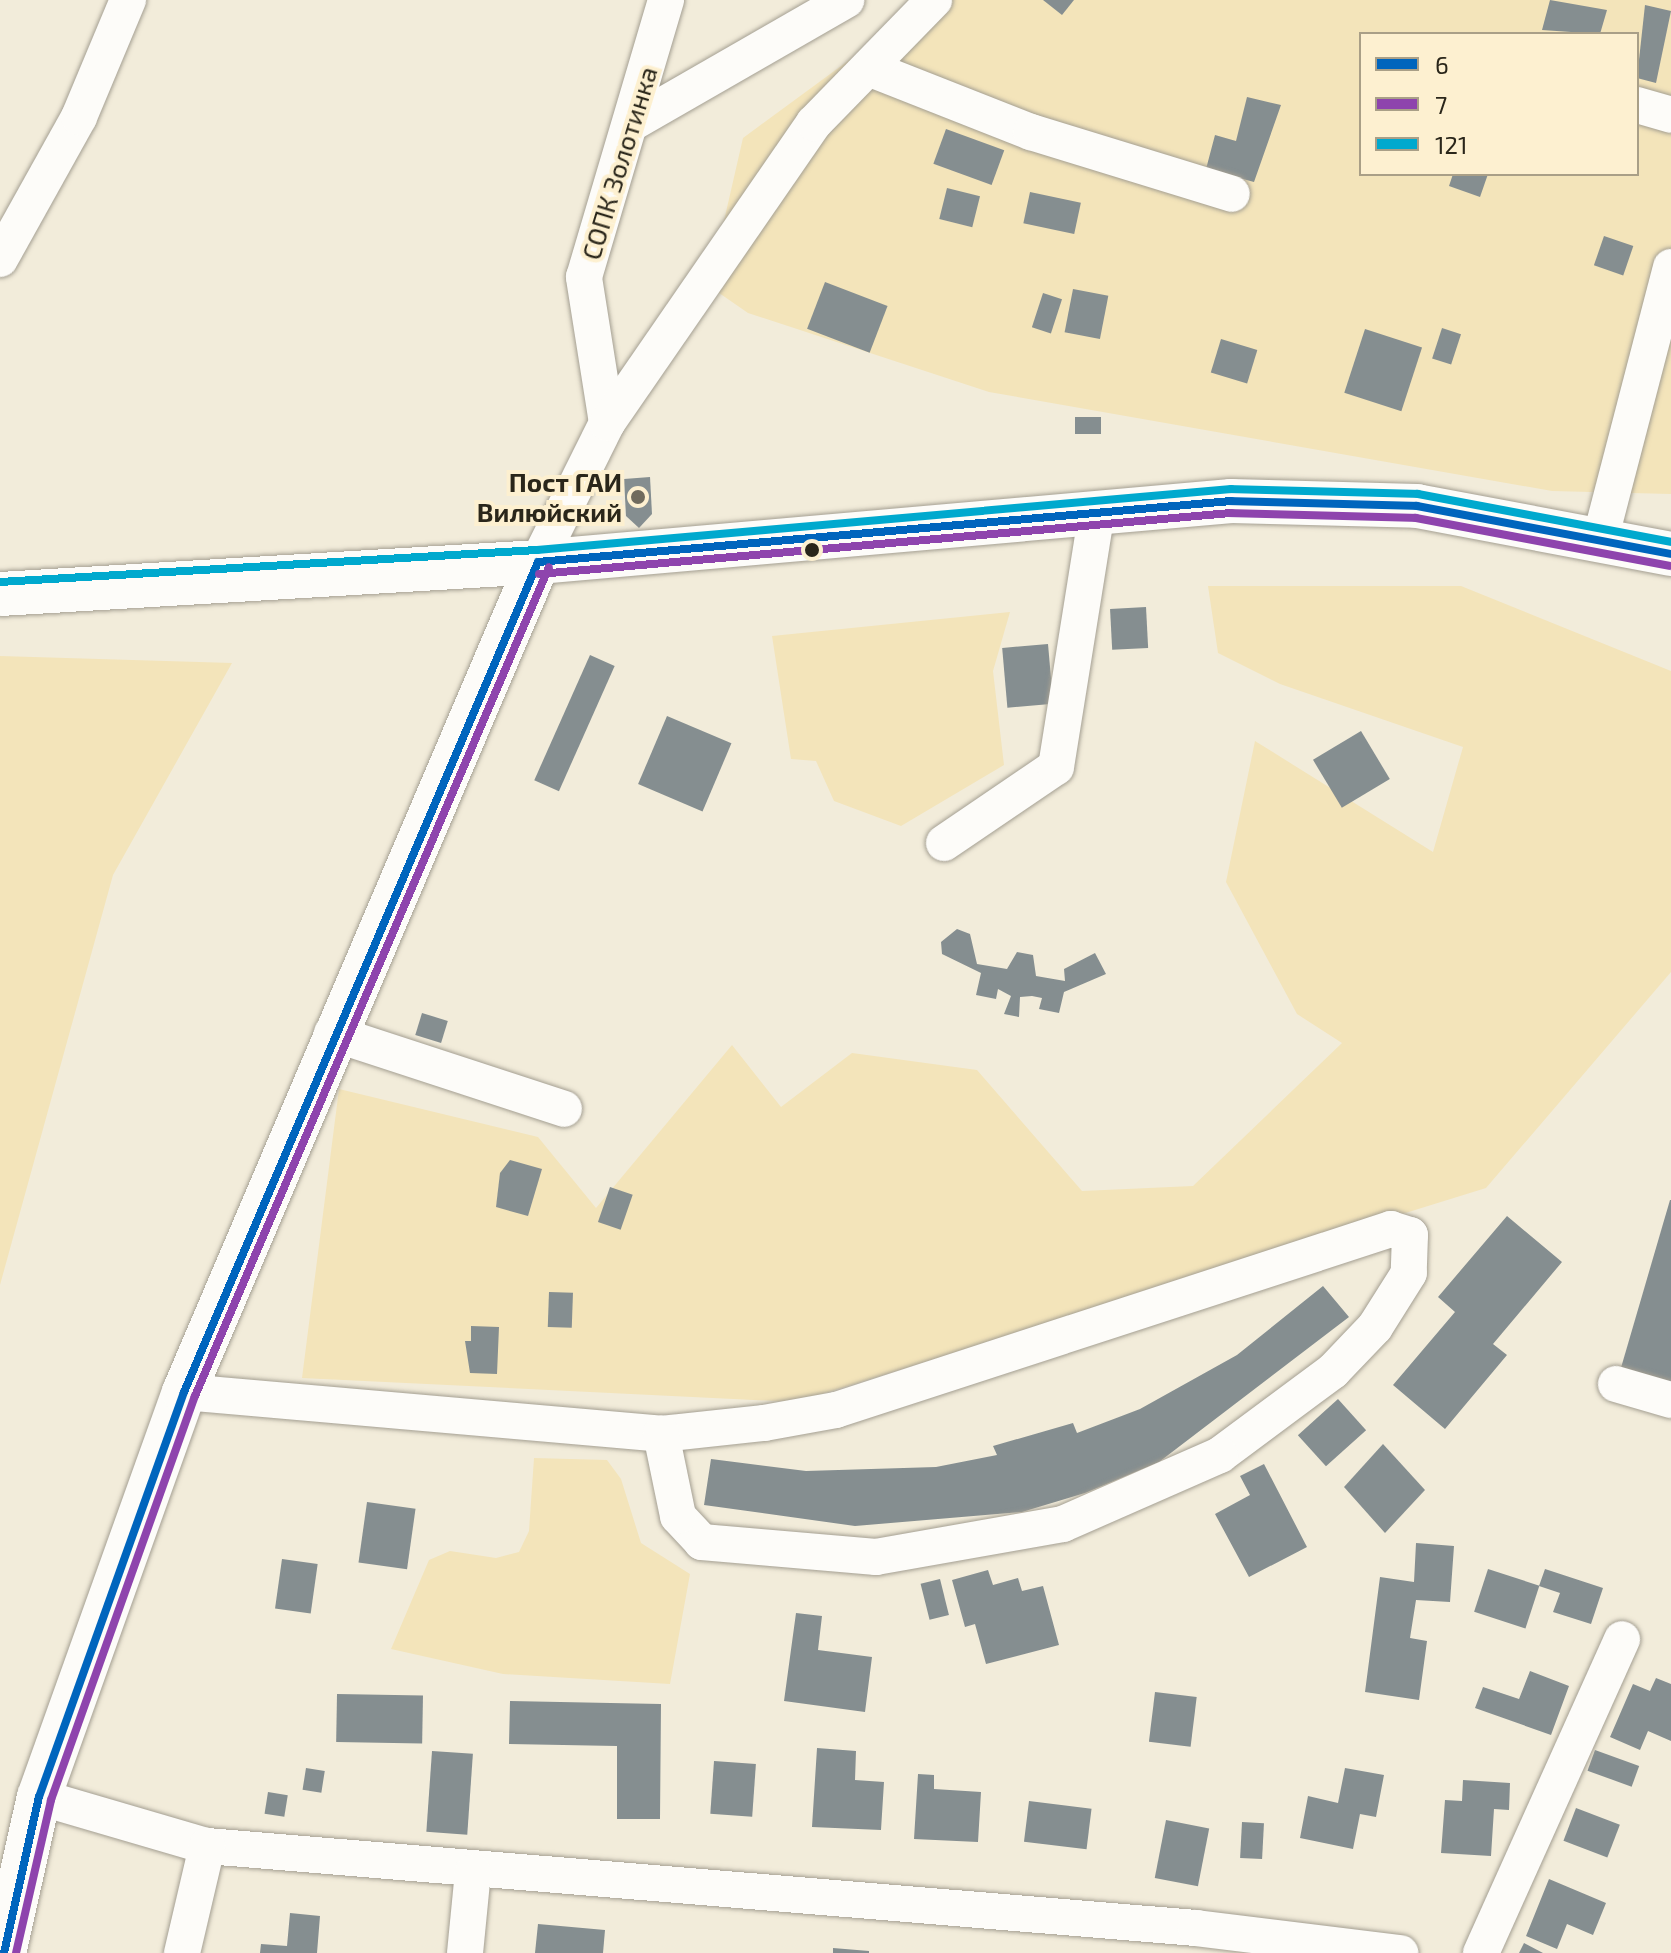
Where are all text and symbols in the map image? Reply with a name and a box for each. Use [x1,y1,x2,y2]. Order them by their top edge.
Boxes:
legend [1359,32,1639,176]
text: 6 [1435,50,1449,79]
street label: СОПК Золотинка [575,63,663,263]
text: 7 [1435,90,1447,119]
text: 121 [1435,130,1468,159]
place label: Пост ГАИ Вилюйский [477,466,622,528]
marker: Пост ГАИ Вилюйский [629,488,647,506]
unlabelled marker [804,542,820,558]

